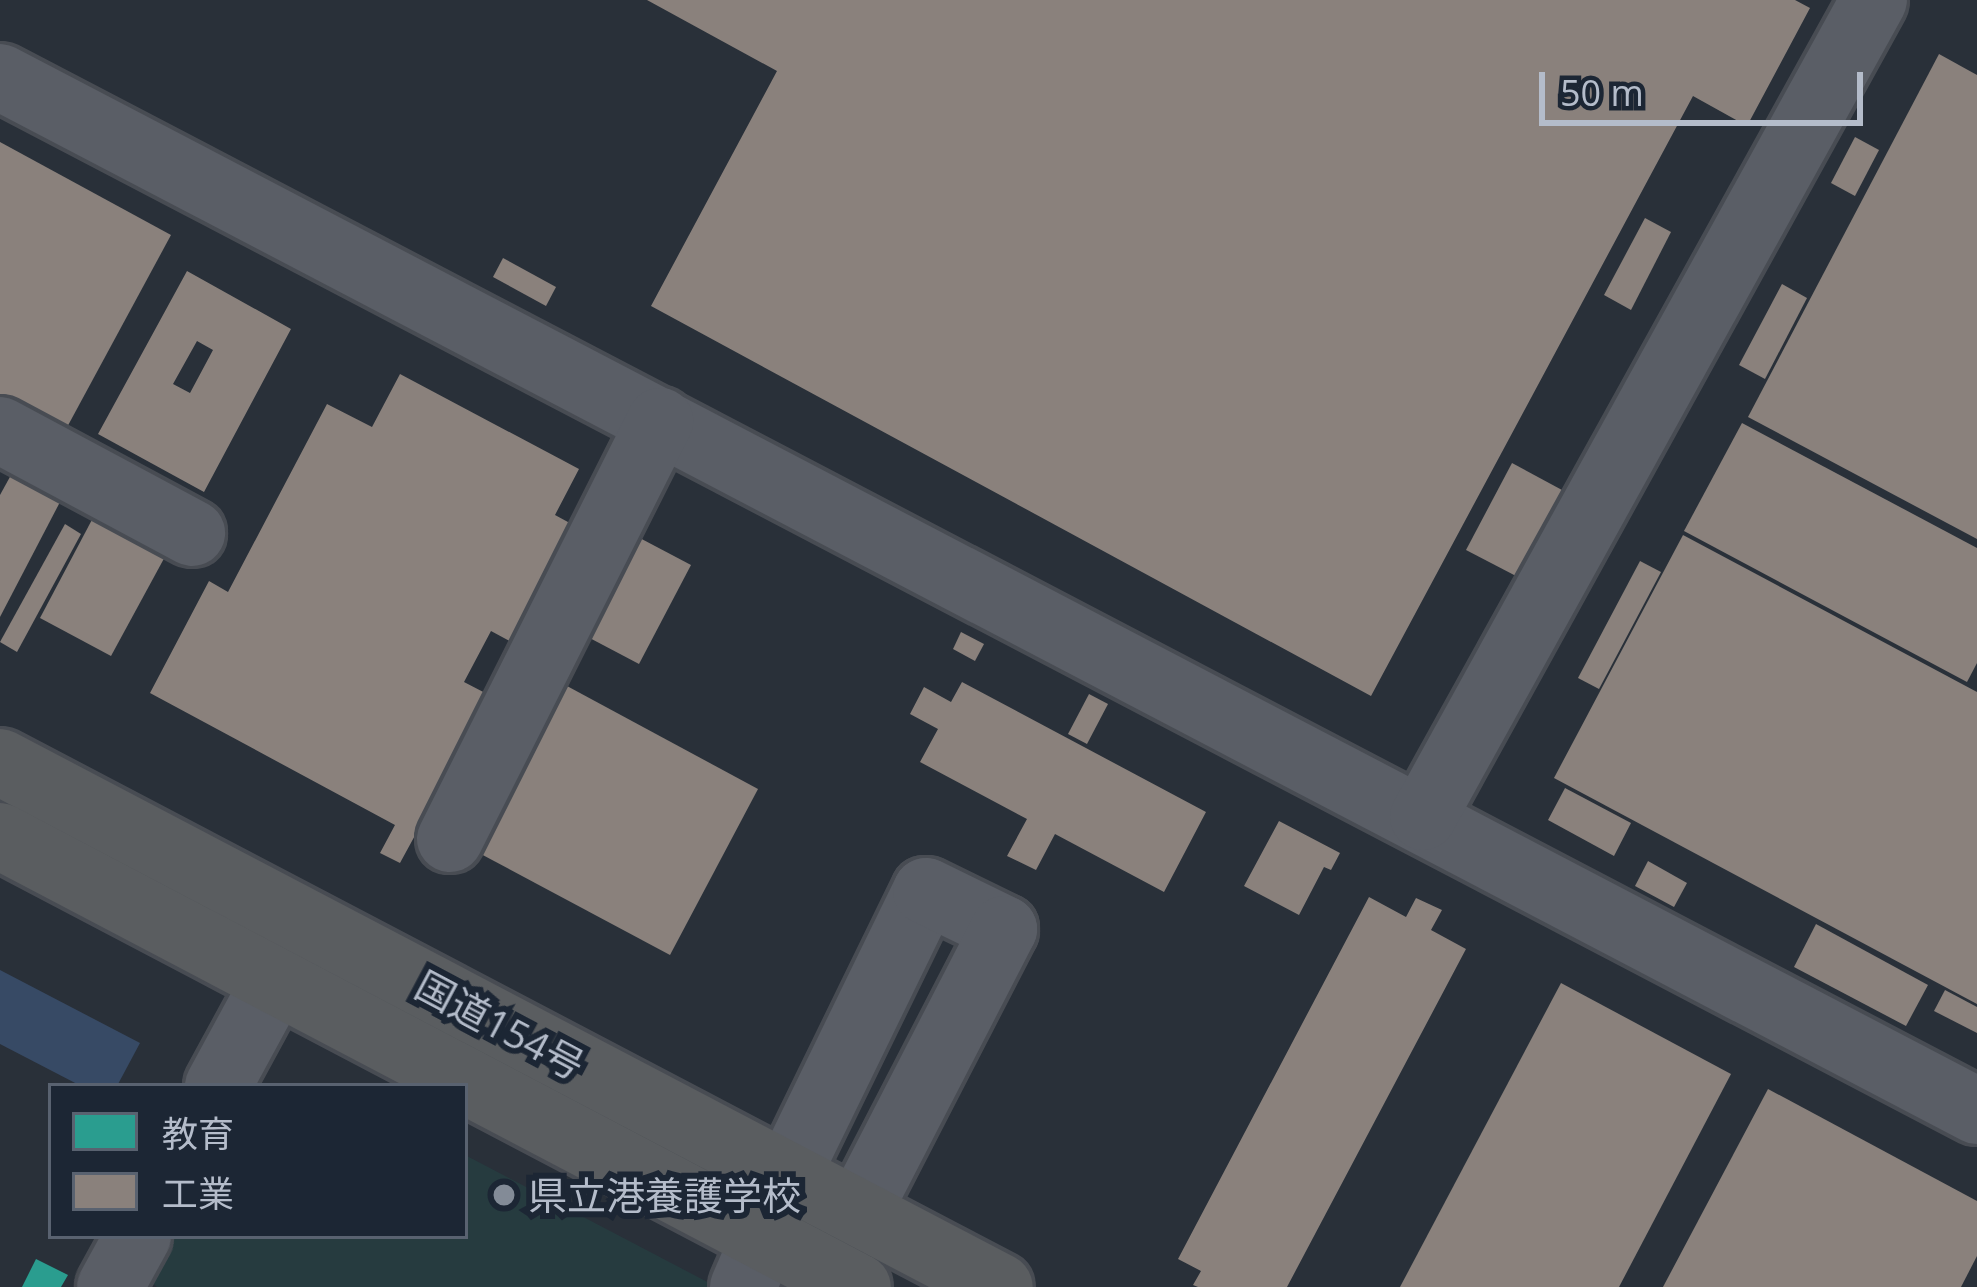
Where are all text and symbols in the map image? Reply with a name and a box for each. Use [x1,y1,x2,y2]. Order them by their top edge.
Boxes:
scale bar [1545,48,1869,122]
text: 50 m [1560,68,1644,117]
street label: 国道154号 [408,961,592,1089]
legend [48,1083,468,1239]
text: 教育 [162,1109,234,1158]
text: 工業 [162,1169,234,1218]
place label: 県立港養護学校 [528,1172,801,1218]
marker: 県立港養護学校 [491,1182,517,1208]

